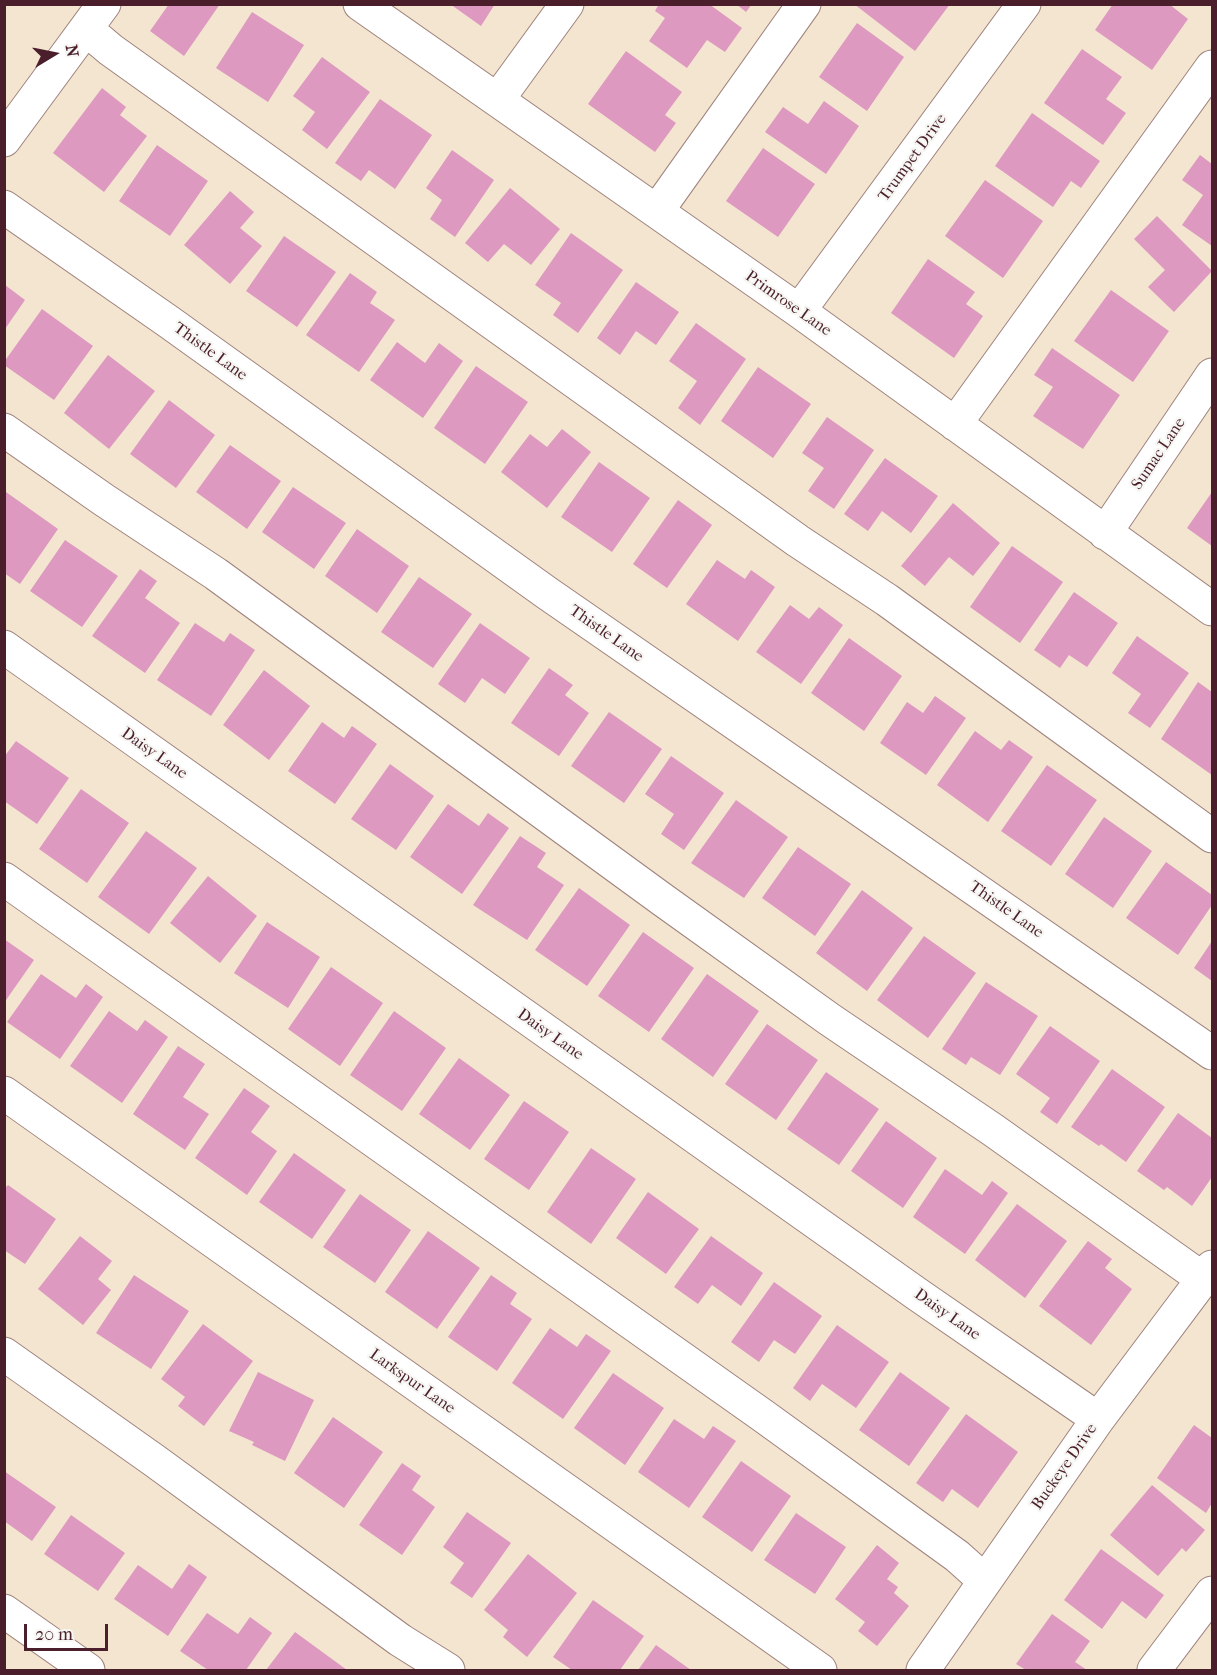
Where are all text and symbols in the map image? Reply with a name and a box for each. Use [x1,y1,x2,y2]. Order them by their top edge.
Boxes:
north arrow [24,24,84,84]
text: N [62,43,83,58]
street label: Trumpet Drive [875,110,951,206]
street label: Primrose Lane [741,267,835,341]
street label: Thistle Lane [169,319,251,385]
street label: Sumac Lane [1128,414,1190,494]
street label: Thistle Lane [565,601,647,667]
street label: Daisy Lane [117,724,191,784]
street label: Thistle Lane [965,877,1047,943]
street label: Daisy Lane [513,1005,587,1065]
street label: Daisy Lane [910,1285,984,1345]
street label: Larkspur Lane [366,1345,458,1419]
street label: Buckeye Drive [1028,1420,1102,1514]
scale bar [27,1612,111,1650]
text: 20 m [35,1624,73,1645]

